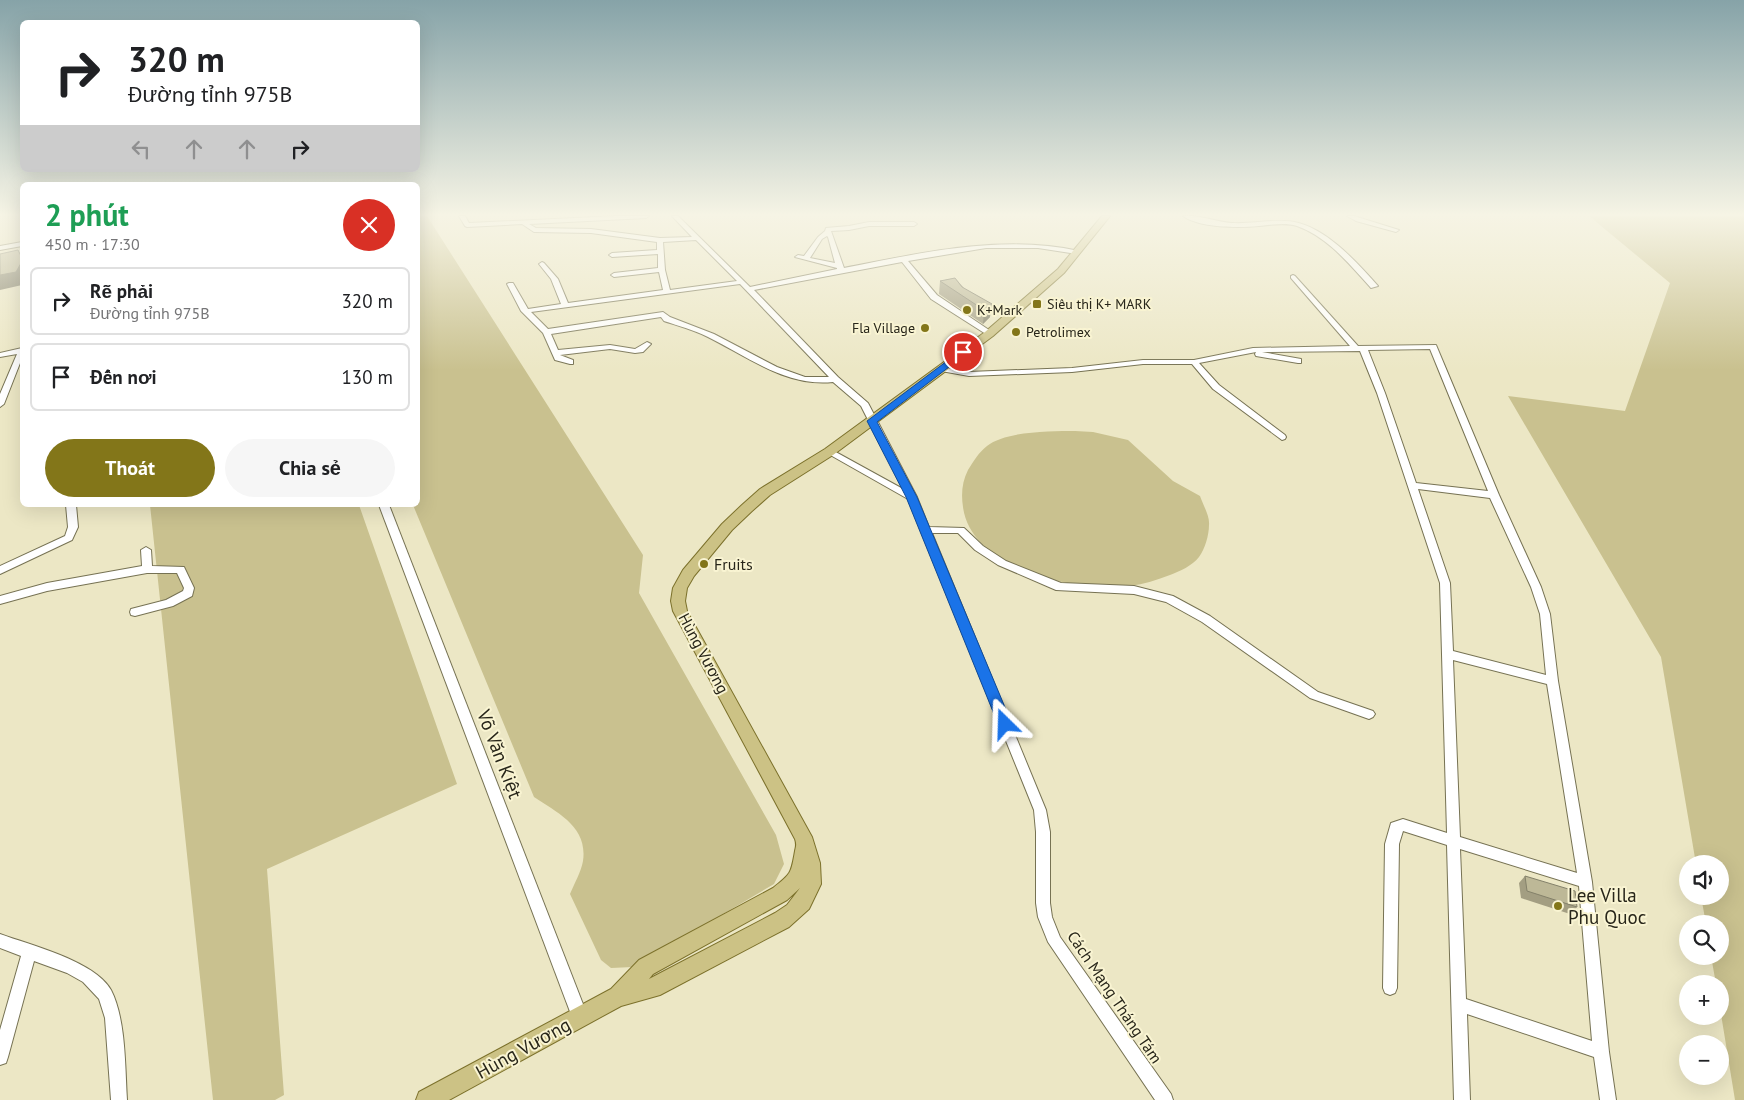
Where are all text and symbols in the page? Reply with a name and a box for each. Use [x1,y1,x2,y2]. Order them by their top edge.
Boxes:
text: 320 m [128,36,225,82]
icon: right [45,40,110,105]
text: Đường tỉnh 975B [128,80,292,108]
icon: left [127,135,155,163]
icon: ahead [180,135,208,163]
icon: ahead [233,135,261,163]
icon: right [286,135,314,163]
text: 2 phút [45,195,129,234]
button: close [343,199,395,251]
text: 450 m · 17:30 [45,234,140,254]
text: Rẽ phải [90,279,153,303]
icon: right [47,287,75,315]
text: 320 m [341,289,393,313]
place label: Siêu thị K+ MARK [1047,295,1152,313]
marker: Siêu thị K+ MARK [1031,298,1043,310]
place label: K+Mark [977,301,1022,319]
text: Đường tỉnh 975B [90,303,210,323]
marker: K+Mark [961,304,973,316]
place label: Fla Village [852,319,915,337]
marker: Fla Village [919,322,931,334]
place label: Petrolimex [1026,323,1091,341]
marker: Petrolimex [1010,326,1022,338]
pin [942,331,984,373]
icon: arrive [949,338,977,366]
icon: arrive [47,363,75,391]
text: Đến nơi [90,365,157,389]
text: 130 m [341,365,393,389]
button: Thoát [45,439,215,497]
button: Chia sẻ [225,439,395,497]
place label: Fruits [714,554,753,574]
marker: Fruits [698,558,710,570]
street label: Hùng Vương [674,609,734,697]
position arrow [978,697,1030,749]
street label: Võ Văn Kiệt [472,705,528,802]
map controls [1679,855,1729,1085]
button: sound [1679,855,1729,905]
place label: Lee Villa Phu Quoc [1568,883,1646,929]
marker: Lee Villa Phu Quoc [1552,900,1564,912]
button: search [1679,915,1729,965]
street label: Cách Mạng Tháng Tám [1063,927,1167,1067]
button: + [1679,975,1729,1025]
street label: Hùng Vương [471,1012,575,1084]
button: − [1679,1035,1729,1085]

